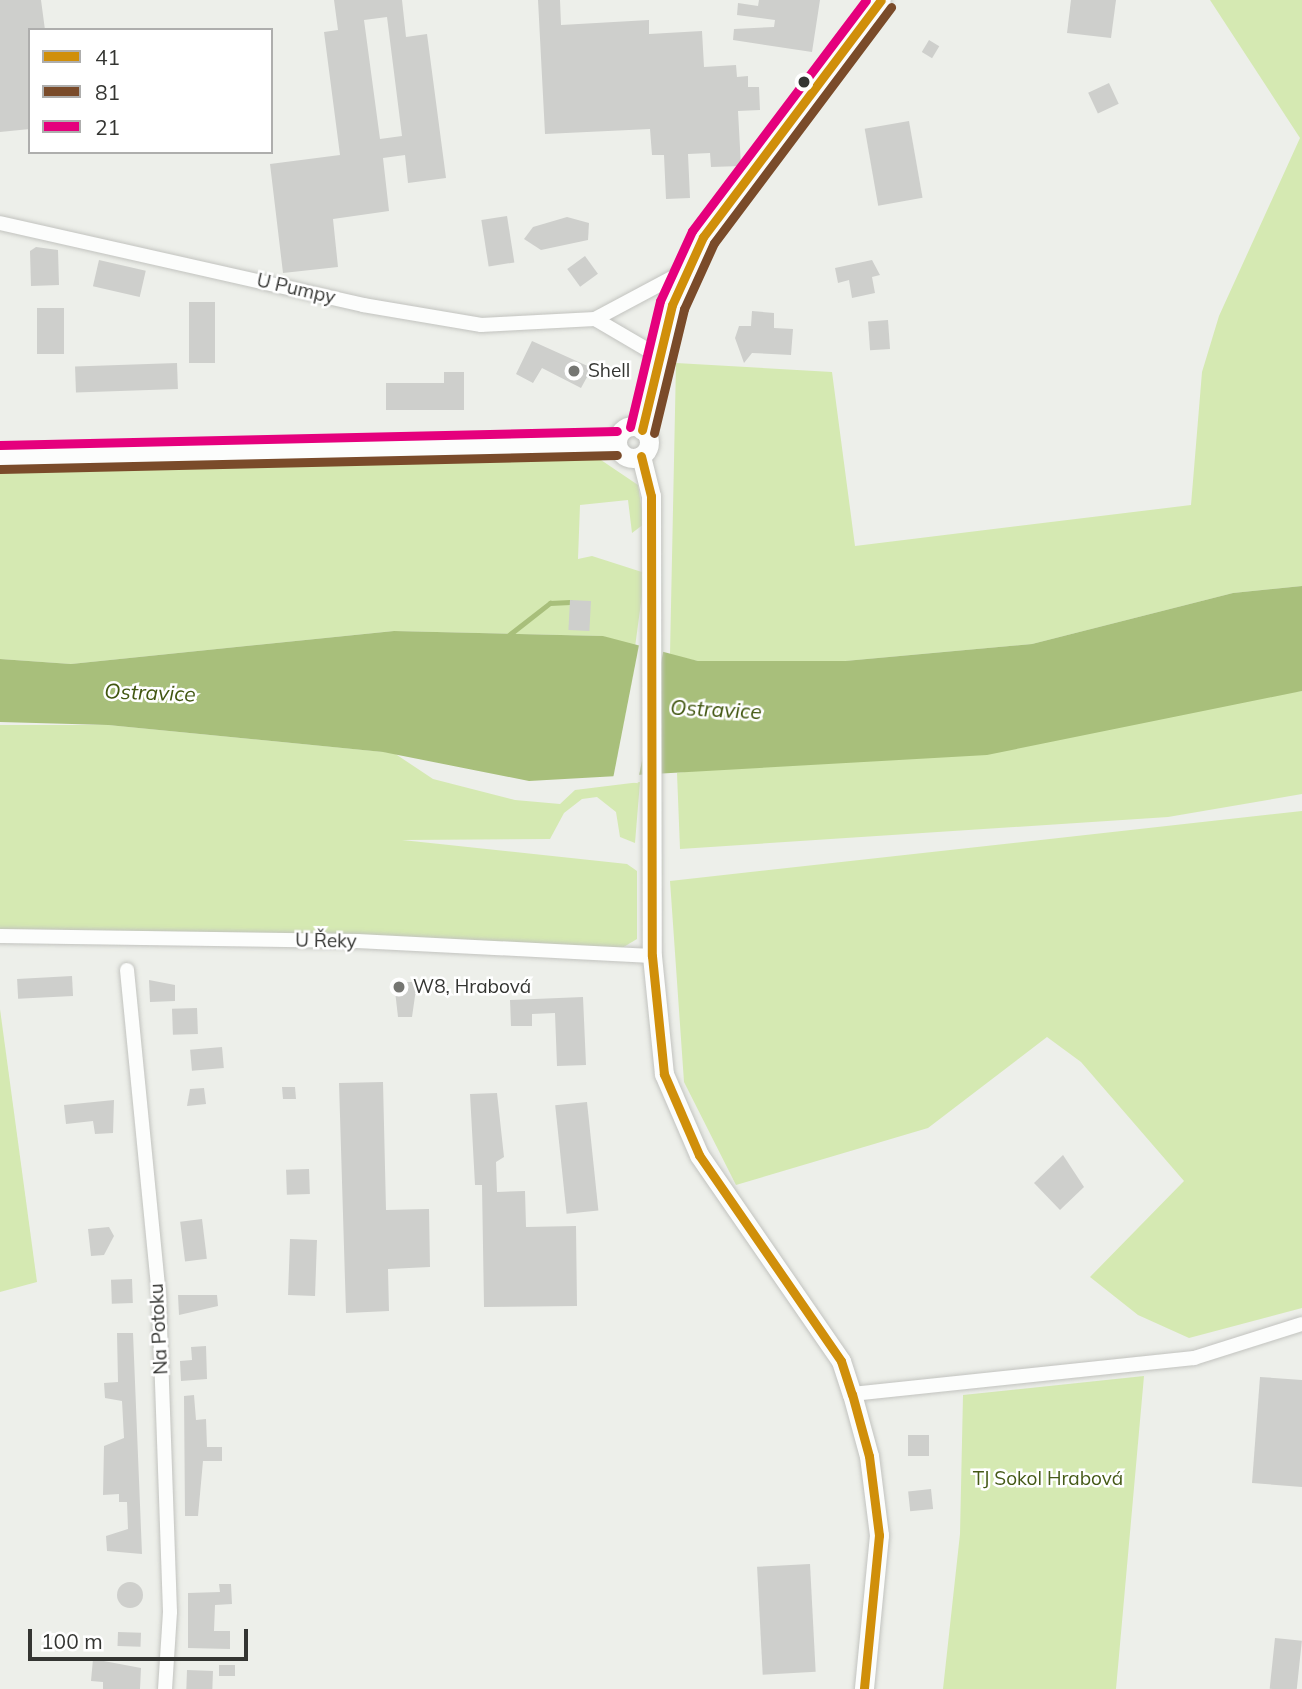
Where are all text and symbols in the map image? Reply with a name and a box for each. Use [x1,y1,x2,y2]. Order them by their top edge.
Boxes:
legend [28,28,273,154]
text: 41 [95,44,120,70]
unlabelled marker [797,75,811,89]
text: 81 [95,79,120,105]
text: 21 [95,114,120,140]
street label: U Pumpy [254,269,338,309]
place label: Shell [588,360,630,382]
marker: Shell [566,363,582,379]
water label: Ostravice [104,678,196,706]
water label: Ostravice [670,694,762,724]
street label: U Řeky [295,929,357,953]
place label: W8, Hrabová [413,976,531,998]
marker: W8, Hrabová [391,979,407,995]
street label: Na Potoku [145,1283,173,1375]
park label: TJ Sokol Hrabová [973,1468,1123,1490]
scale bar [32,1616,252,1660]
text: 100 m [41,1628,103,1654]

